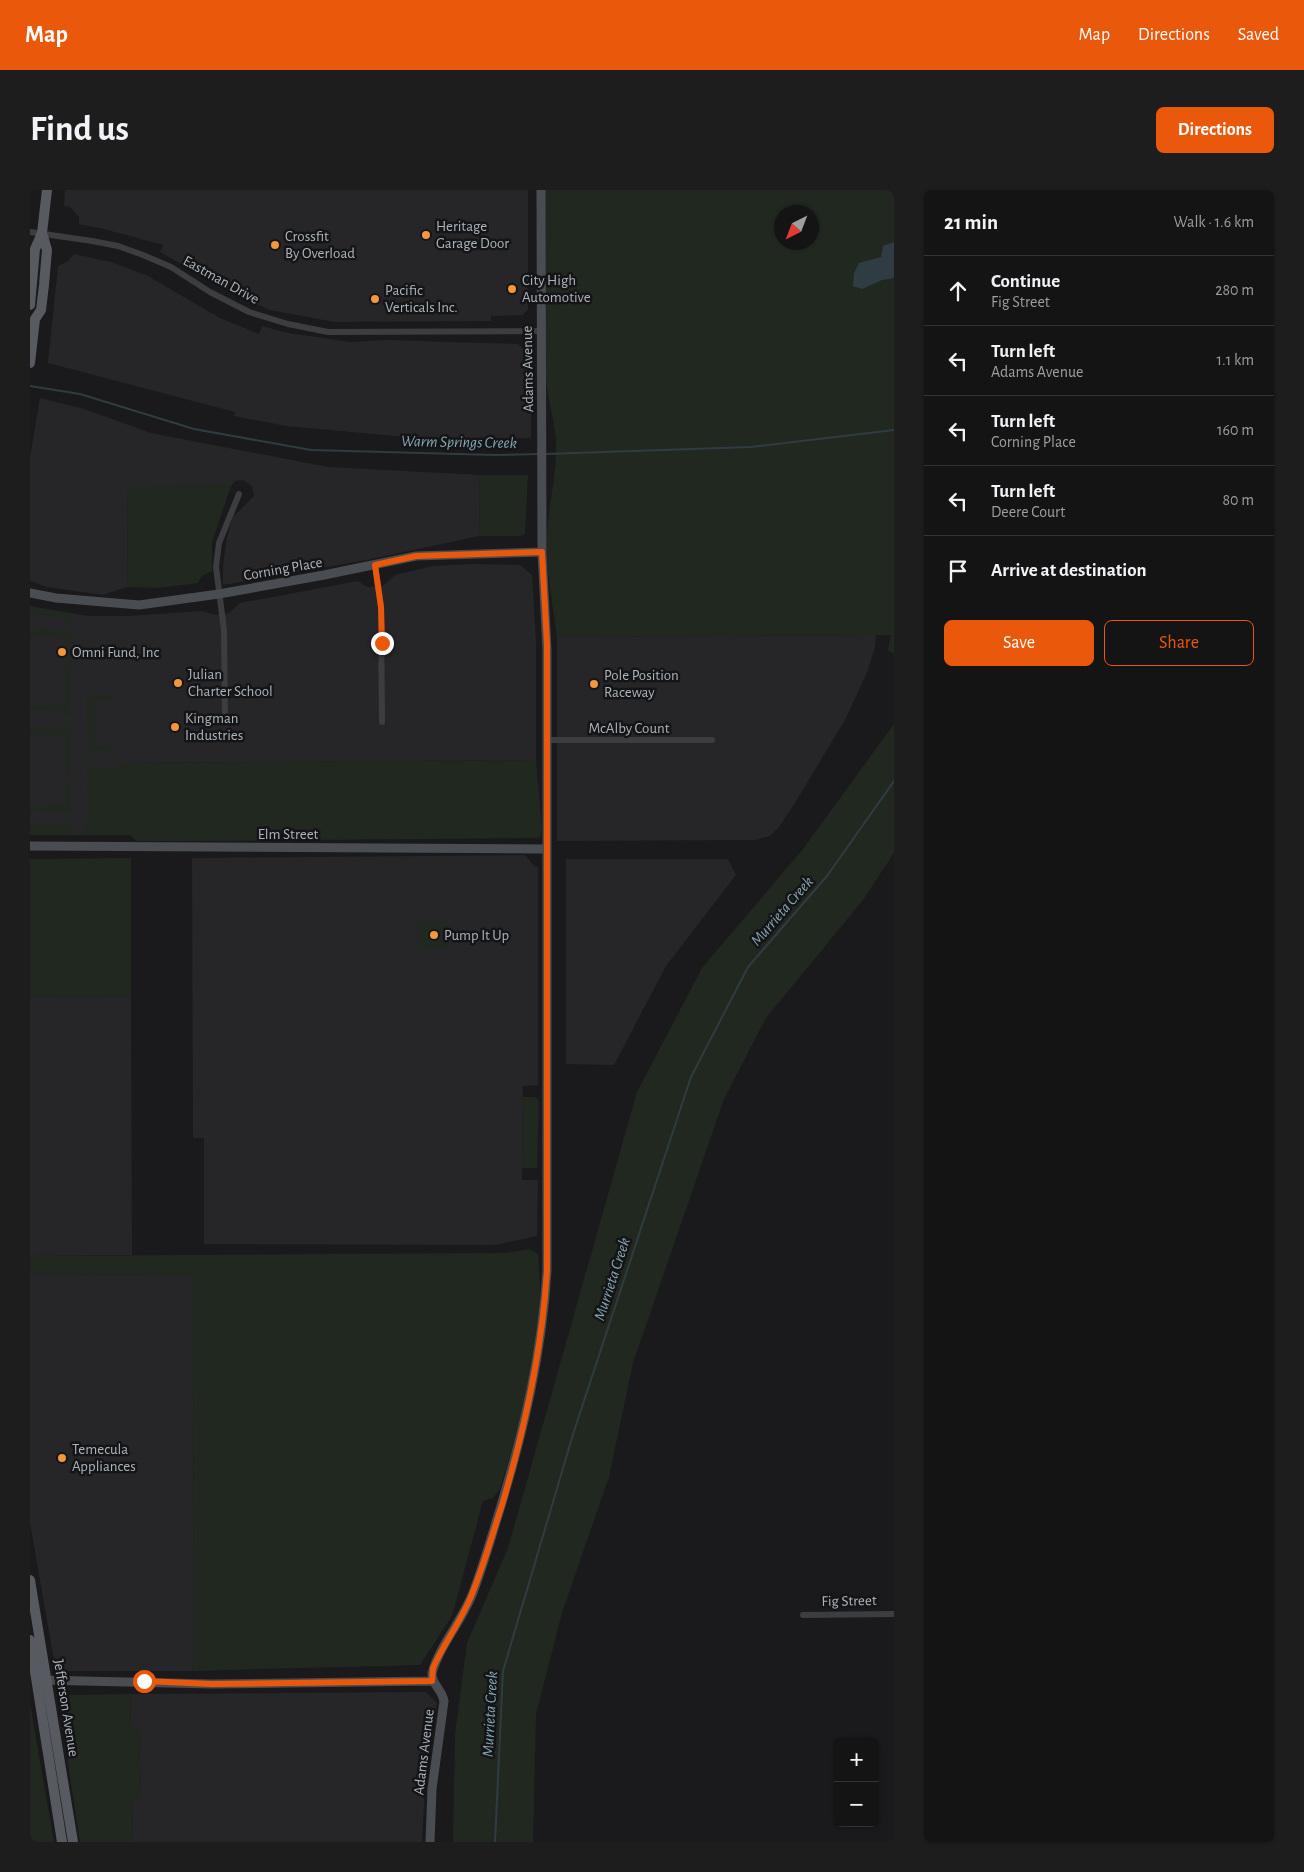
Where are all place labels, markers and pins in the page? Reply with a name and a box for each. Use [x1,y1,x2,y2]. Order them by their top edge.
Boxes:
place label: Heritage Garage Door [436,219,509,251]
place label: Crossfit By Overload [285,229,355,261]
marker: Heritage Garage Door [420,229,432,241]
marker: Crossfit By Overload [269,239,281,251]
place label: City High Automotive [522,273,591,305]
place label: Pacific Verticals Inc. [385,283,458,315]
marker: City High Automotive [506,283,518,295]
marker: Pacific Verticals Inc. [369,293,381,305]
place label: Omni Fund, Inc [72,645,160,660]
marker: Omni Fund, Inc [56,646,68,658]
place label: Julian Charter School [188,667,273,699]
place label: Pole Position Raceway [604,668,679,700]
marker: Julian Charter School [172,677,184,689]
marker: Pole Position Raceway [588,678,600,690]
place label: Kingman Industries [185,711,243,743]
marker: Kingman Industries [169,721,181,733]
place label: Pump It Up [444,928,509,943]
marker: Pump It Up [428,929,440,941]
place label: Temecula Appliances [72,1442,136,1474]
marker: Temecula Appliances [56,1452,68,1464]

